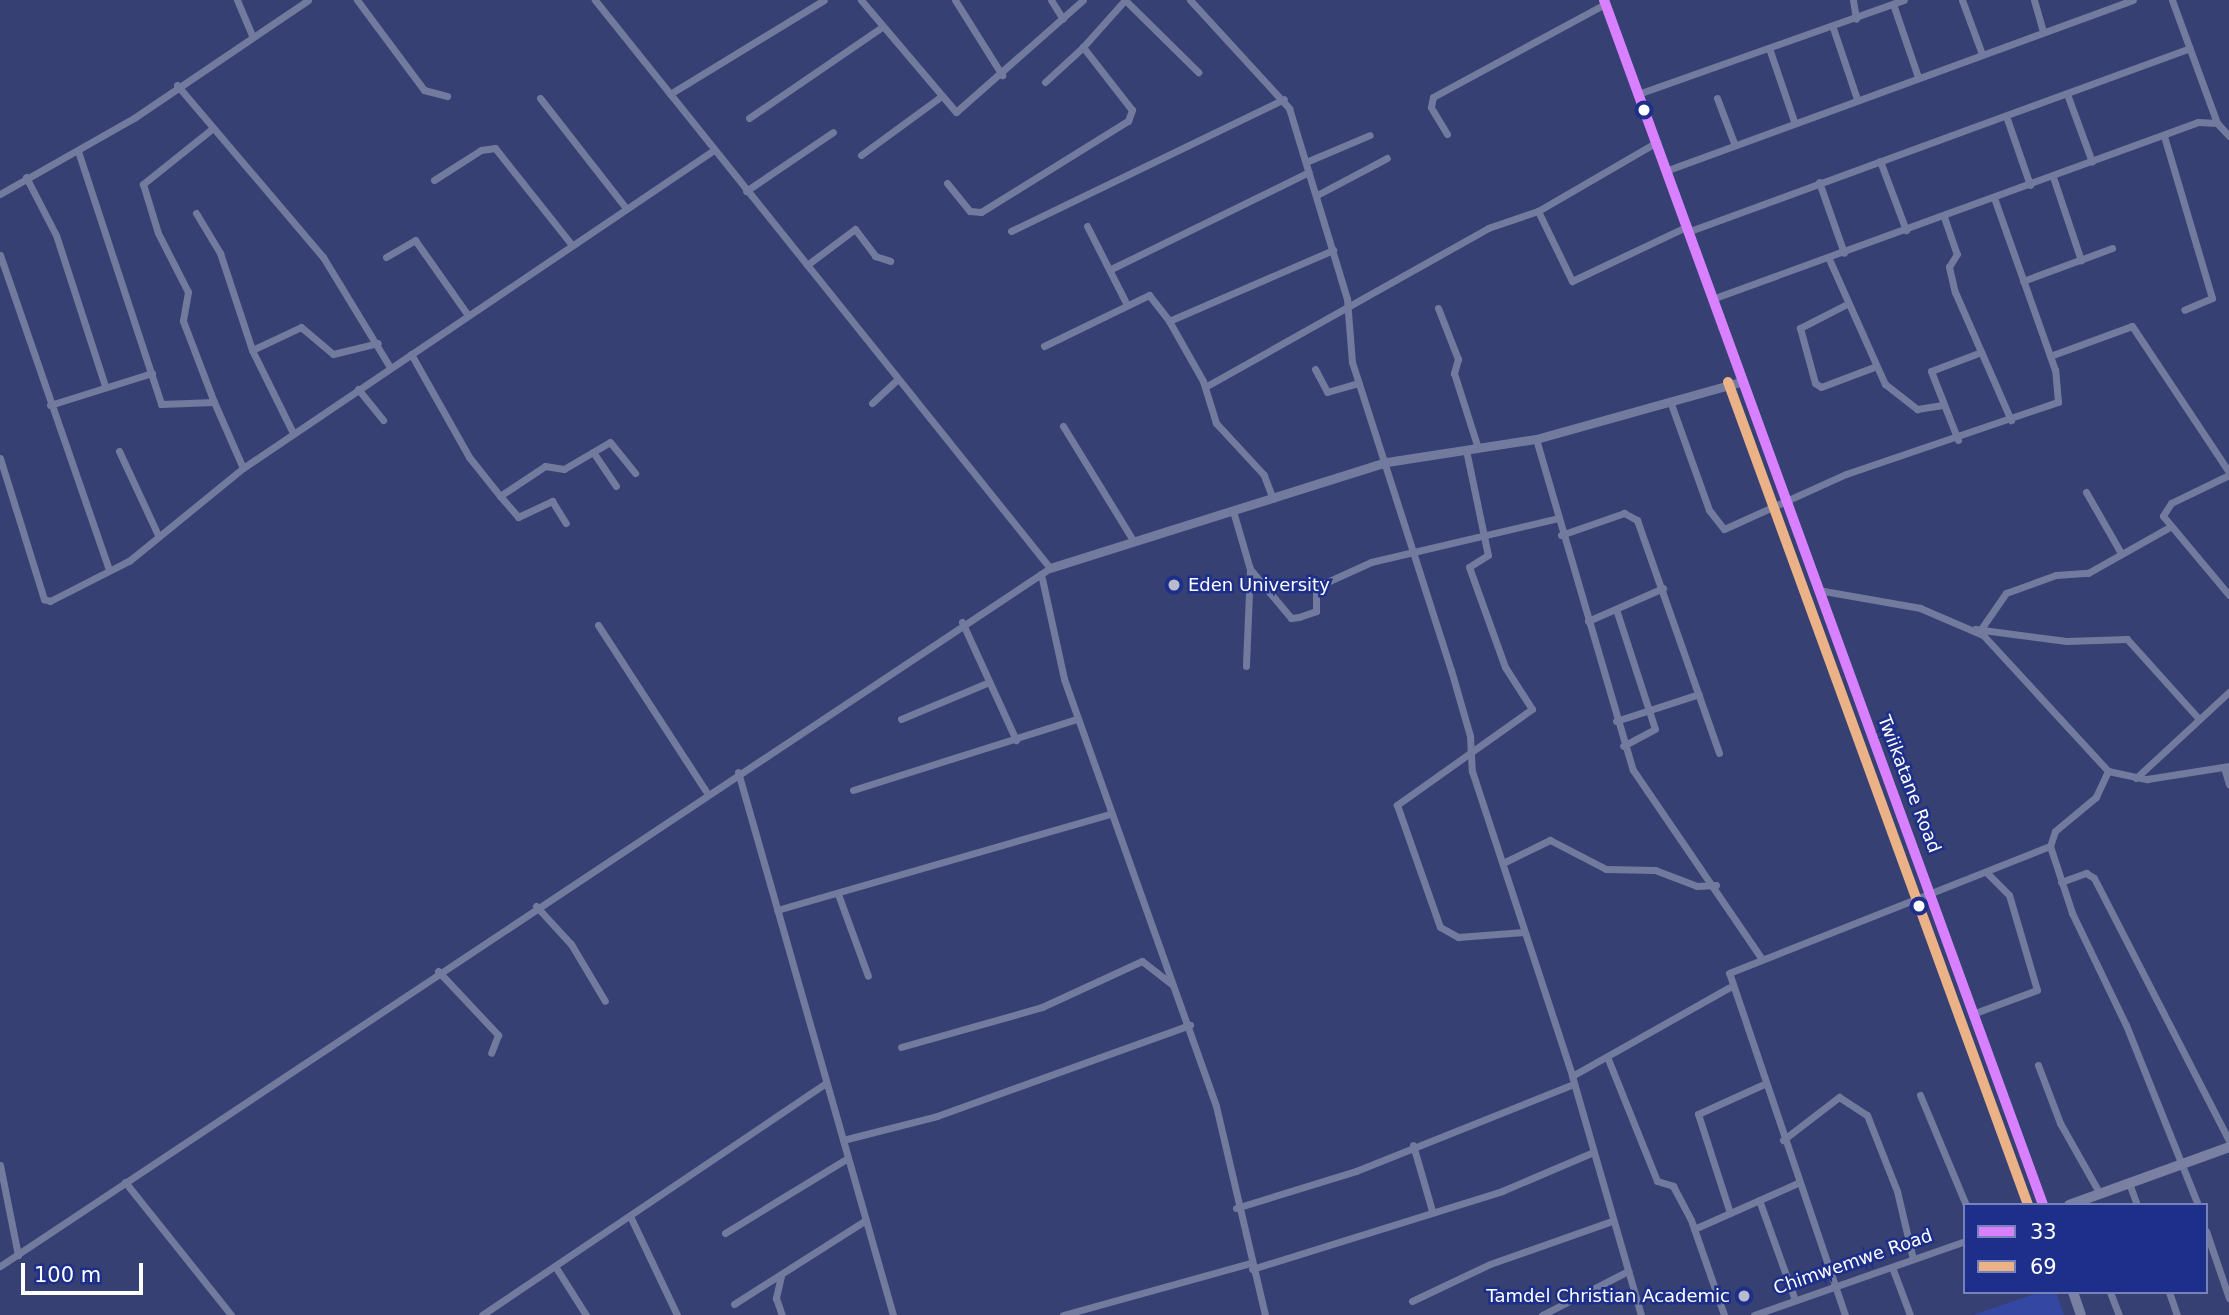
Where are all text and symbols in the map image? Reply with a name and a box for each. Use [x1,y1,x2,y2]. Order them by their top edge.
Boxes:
unlabelled marker [1637,103,1651,117]
place label: Eden University [1188,574,1330,596]
marker: Eden University [1166,577,1182,593]
street label: Twiikatane Road [1873,712,1945,856]
unlabelled marker [1912,899,1926,913]
legend [1963,1203,2208,1294]
text: 33 [2030,1220,2057,1244]
street label: Chimwemwe Road [1771,1225,1935,1299]
scale bar [24,1248,147,1292]
text: 69 [2030,1255,2057,1279]
text: 100 m [34,1263,101,1287]
place label: Tamdel Christian Academic [1486,1285,1730,1307]
marker: Tamdel Christian Academic [1736,1288,1752,1304]

